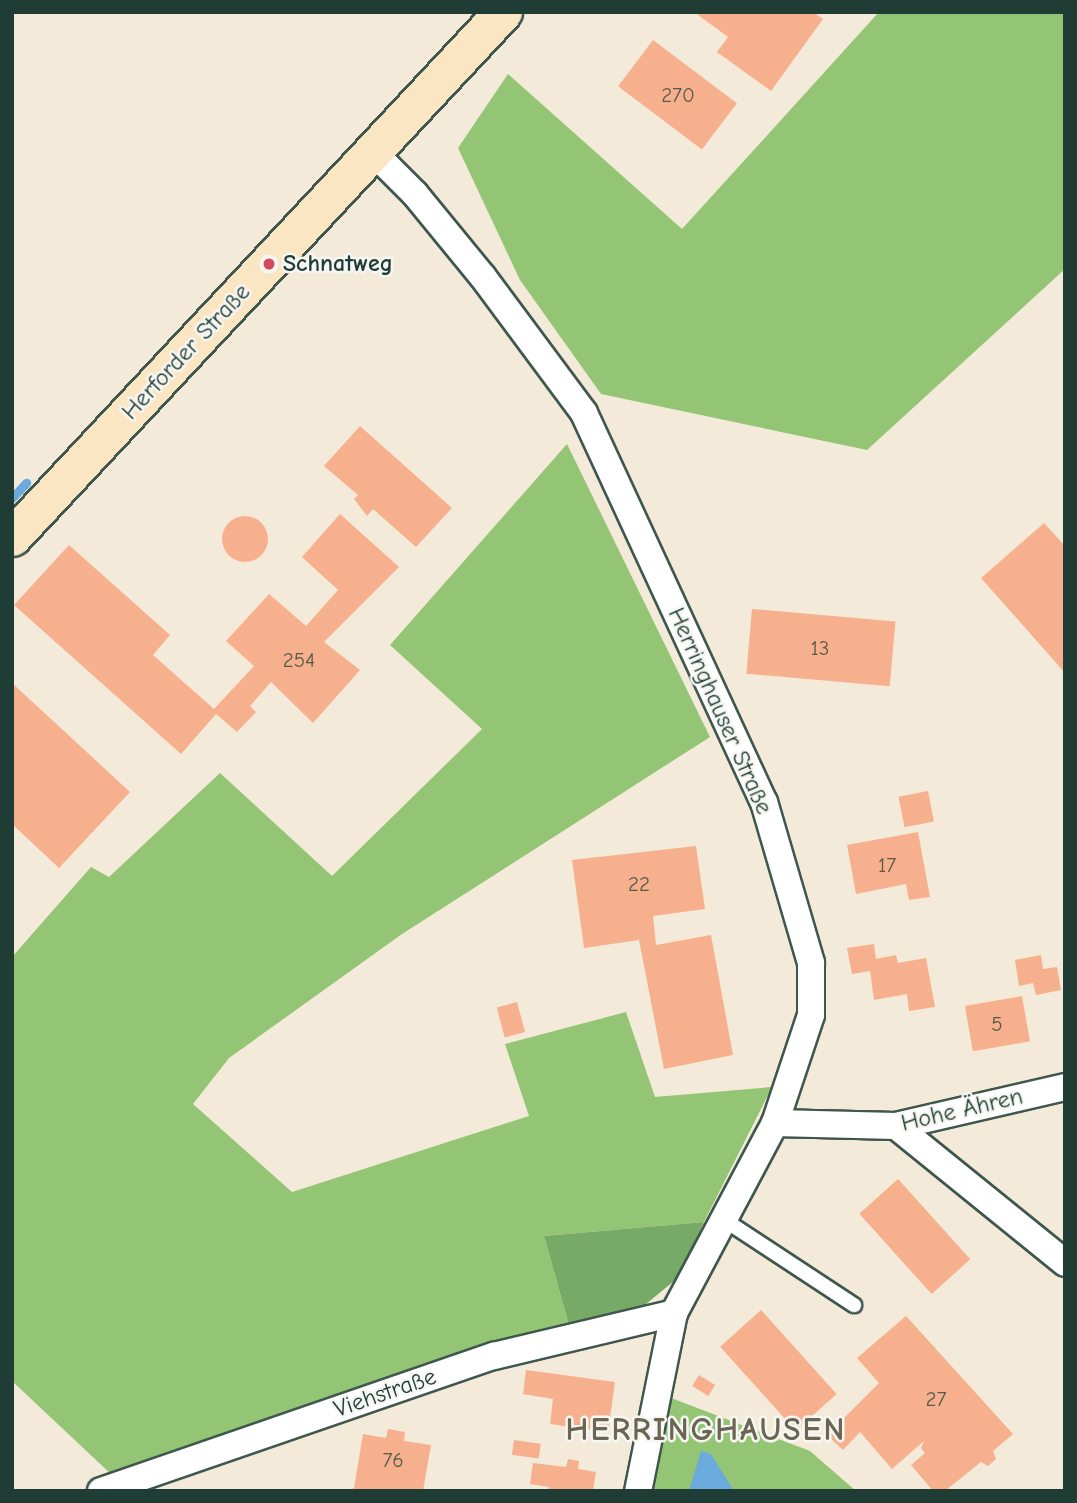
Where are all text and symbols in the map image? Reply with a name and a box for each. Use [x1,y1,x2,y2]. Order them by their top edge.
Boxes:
house number: 270 [661,82,695,108]
place label: Schnatweg [283,250,393,278]
marker: Schnatweg [261,256,277,272]
street label: Herforder Straße [116,278,256,426]
street label: Herringhauser Straße [661,603,779,819]
house number: 13 [811,635,829,661]
house number: 254 [283,647,315,673]
house number: 17 [878,852,896,878]
house number: 22 [628,871,650,897]
house number: 5 [991,1011,1003,1037]
street label: Hohe Ähren [898,1082,1026,1138]
street label: Viehstraße [330,1362,440,1424]
house number: 27 [926,1386,946,1412]
district label: HERRINGHAUSEN [567,1411,845,1449]
house number: 76 [382,1447,404,1473]

